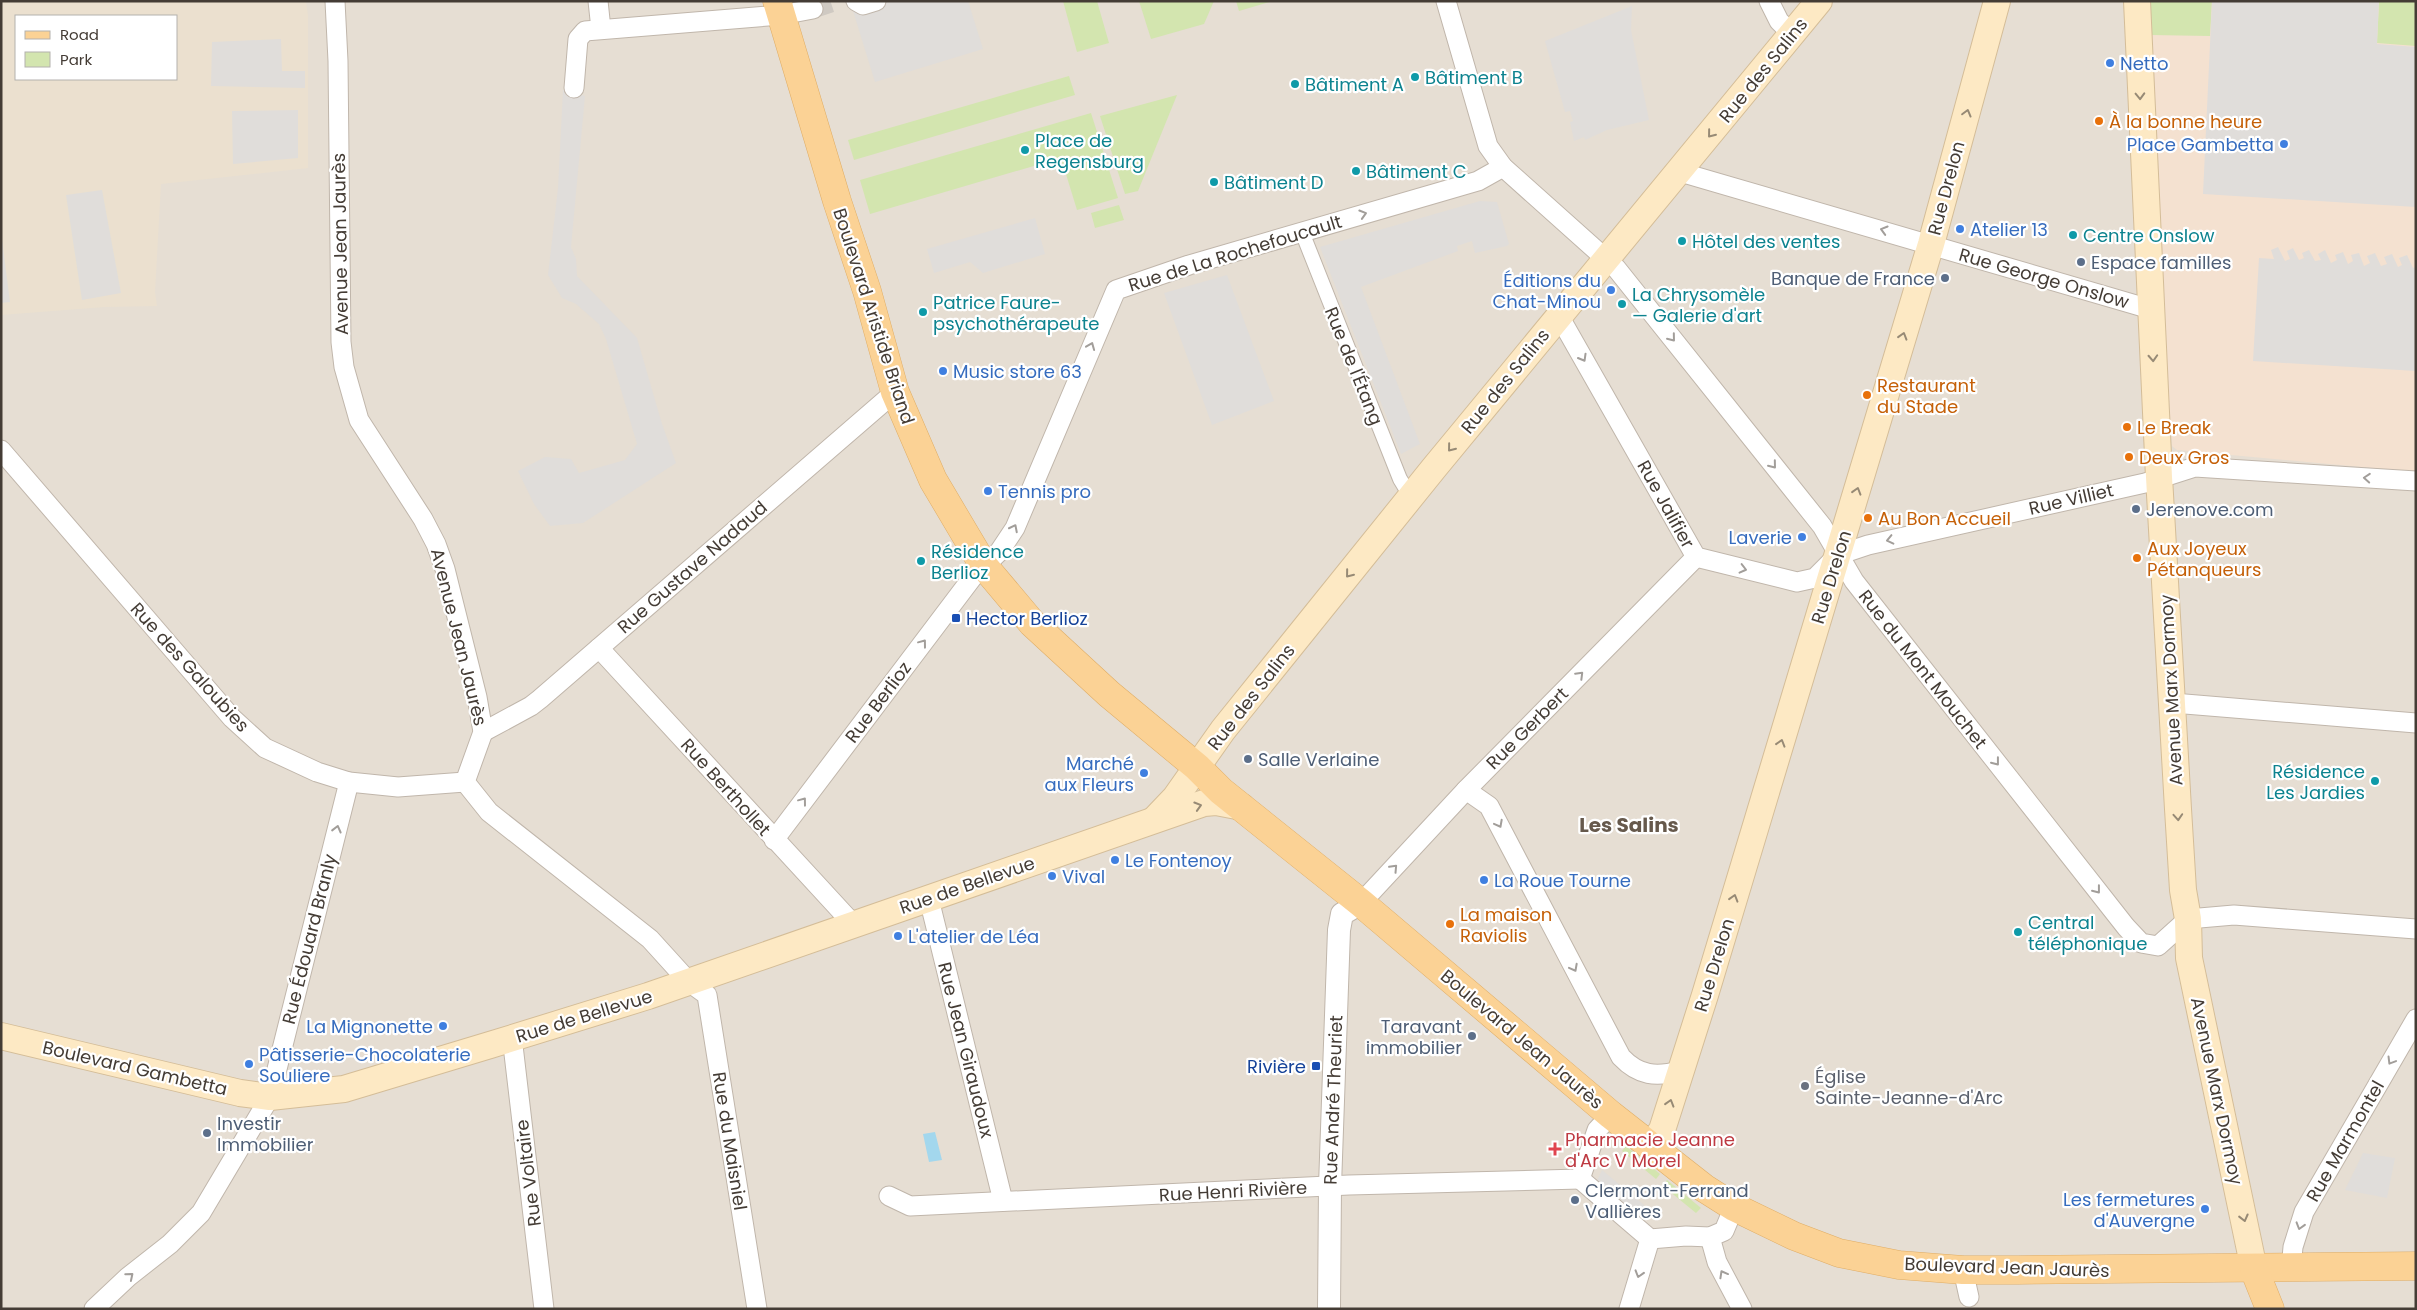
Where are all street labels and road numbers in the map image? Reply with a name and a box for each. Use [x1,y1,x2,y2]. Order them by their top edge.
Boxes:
street label: Rue des Salins [1713,12,1813,128]
street label: Rue Drelon [1921,138,1971,238]
street label: Avenue Jean Jaurès [326,153,354,335]
street label: Boulevard Aristide Briand [827,205,921,427]
street label: Rue de La Rochefoucault [1125,209,1345,297]
street label: Rue George Onslow [1956,242,2132,314]
street label: Rue de l'Étang [1319,303,1389,429]
street label: Rue des Salins [1455,323,1555,439]
street label: Rue Jalifier [1632,455,1701,553]
street label: Rue Villiet [2026,477,2116,521]
street label: Rue Gustave Nadaud [612,495,772,639]
street label: Rue Drelon [1805,527,1857,627]
street label: Avenue Jean Jaurès [425,546,493,728]
street label: Rue du Mont Mouchet [1853,584,1993,754]
street label: Avenue Marx Dormoy [2154,594,2188,786]
street label: Rue des Galoubies [125,597,255,737]
street label: Rue des Salins [1202,639,1300,755]
street label: Rue Berlioz [839,656,917,748]
street label: Rue Gerbert [1480,681,1574,775]
street label: Rue Berthollet [675,733,777,841]
street label: Rue de Bellevue [896,850,1038,920]
street label: Rue Édouard Branly [276,851,342,1027]
street label: Rue Drelon [1688,915,1740,1015]
street label: Rue Jean Giraudoux [932,960,1000,1141]
street label: Boulevard Jean Jaurès [1435,963,1609,1115]
street label: Rue de Bellevue [513,983,655,1049]
street label: Avenue Marx Dormoy [2185,995,2249,1187]
street label: Rue André Theuriet [1318,1015,1348,1185]
street label: Boulevard Gambetta [40,1035,230,1101]
street label: Rue du Maisniel [707,1070,753,1212]
street label: Rue Marmontel [2300,1076,2390,1206]
street label: Rue Voltaire [509,1118,547,1228]
street label: Rue Henri Rivière [1158,1175,1308,1207]
street label: Boulevard Jean Jaurès [1904,1251,2110,1283]

